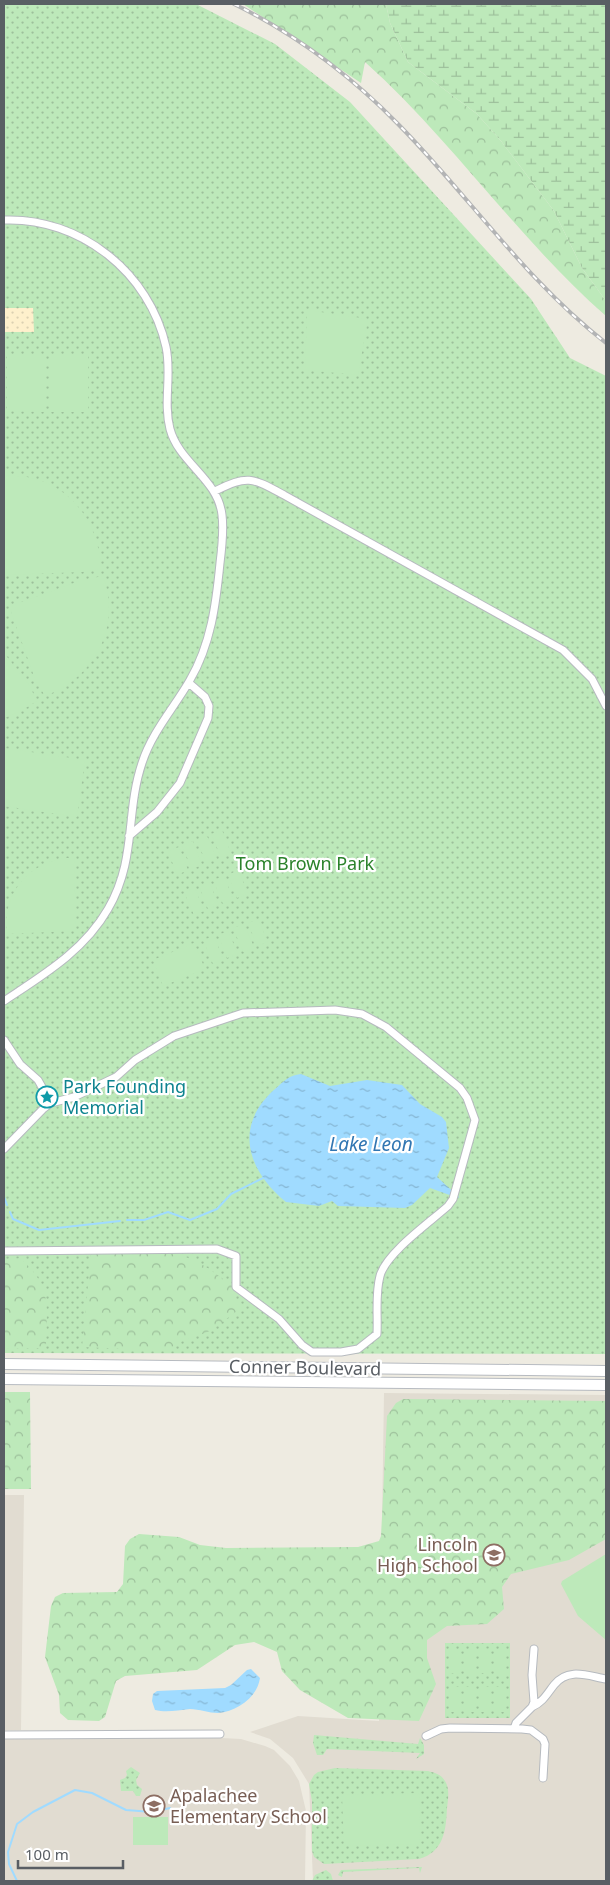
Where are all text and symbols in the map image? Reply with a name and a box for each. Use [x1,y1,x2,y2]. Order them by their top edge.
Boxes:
park label: Tom Brown Park [236,851,375,875]
place label: Park Founding Memorial [63,1074,186,1119]
place icon: Park Founding Memorial [35,1085,59,1109]
water label: Lake Leon [329,1131,413,1157]
street label: Conner Boulevard [229,1354,381,1380]
place label: Lincoln High School [377,1532,478,1577]
school or university icon: Lincoln High School [482,1543,506,1567]
place label: Apalachee Elementary School [170,1783,327,1828]
school or university icon: Apalachee Elementary School [142,1794,166,1818]
scale bar [18,1838,122,1870]
text: 100 m [25,1844,69,1864]

